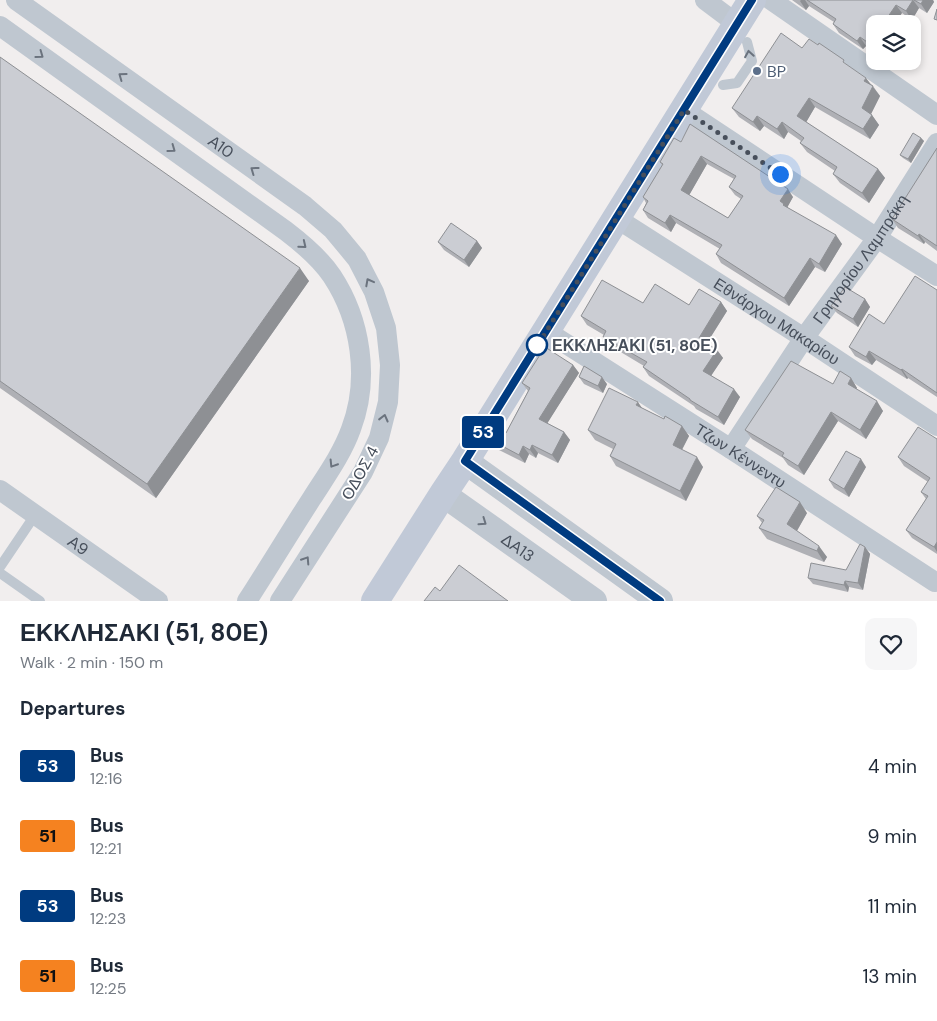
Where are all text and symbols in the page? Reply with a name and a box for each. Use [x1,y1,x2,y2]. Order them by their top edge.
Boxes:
map controls [866,15,921,70]
button: layers [866,15,921,70]
one-way arrow [34,49,44,58]
one-way arrow [745,50,755,59]
place label: BP [767,61,786,82]
marker: BP [751,65,763,77]
one-way arrow [119,73,128,81]
street label: Α10 [204,130,238,163]
one-way arrow [166,143,176,152]
your location [768,162,793,187]
one-way arrow [251,167,260,176]
street label: Γρηγορίου Λαμπράκη [808,190,913,328]
one-way arrow [298,239,307,248]
street label: Εθνάρχου Μακαρίου [710,273,844,369]
one-way arrow [365,278,375,287]
marker: ΕΚΚΛΗΣΑΚΙ (51, 80Ε) [526,334,548,356]
place label: ΕΚΚΛΗΣΑΚΙ (51, 80Ε) [552,335,717,356]
one-way arrow [378,414,389,423]
line badge: 53 [460,416,506,448]
street label: Τζων Κέννεντυ [691,418,790,493]
text: 53 [472,420,494,444]
street label: ΟΔΟΣ 4 [337,442,384,504]
one-way arrow [330,459,340,468]
one-way arrow [477,516,487,525]
street label: ΔΑ13 [497,528,539,566]
street label: Α9 [64,531,93,560]
one-way arrow [300,556,310,565]
text: ΕΚΚΛΗΣΑΚΙ (51, 80Ε) [20,617,268,648]
button: heart [865,618,917,670]
text: Walk · 2 min · 150 m [20,652,163,673]
text: Departures [20,696,125,721]
text: Bus [90,743,124,768]
text: 53 [36,754,59,778]
text: 4 min [868,754,917,779]
text: 12:16 [90,768,122,789]
text: Bus [90,813,124,838]
text: 51 [39,824,56,848]
text: 9 min [868,824,917,849]
text: 12:21 [90,838,122,859]
text: Bus [90,883,124,908]
text: 53 [36,894,59,918]
text: 11 min [868,894,917,919]
text: 12:23 [90,908,126,929]
text: Bus [90,953,124,978]
text: 51 [39,964,56,988]
text: 13 min [862,964,917,989]
text: 12:25 [90,978,126,999]

